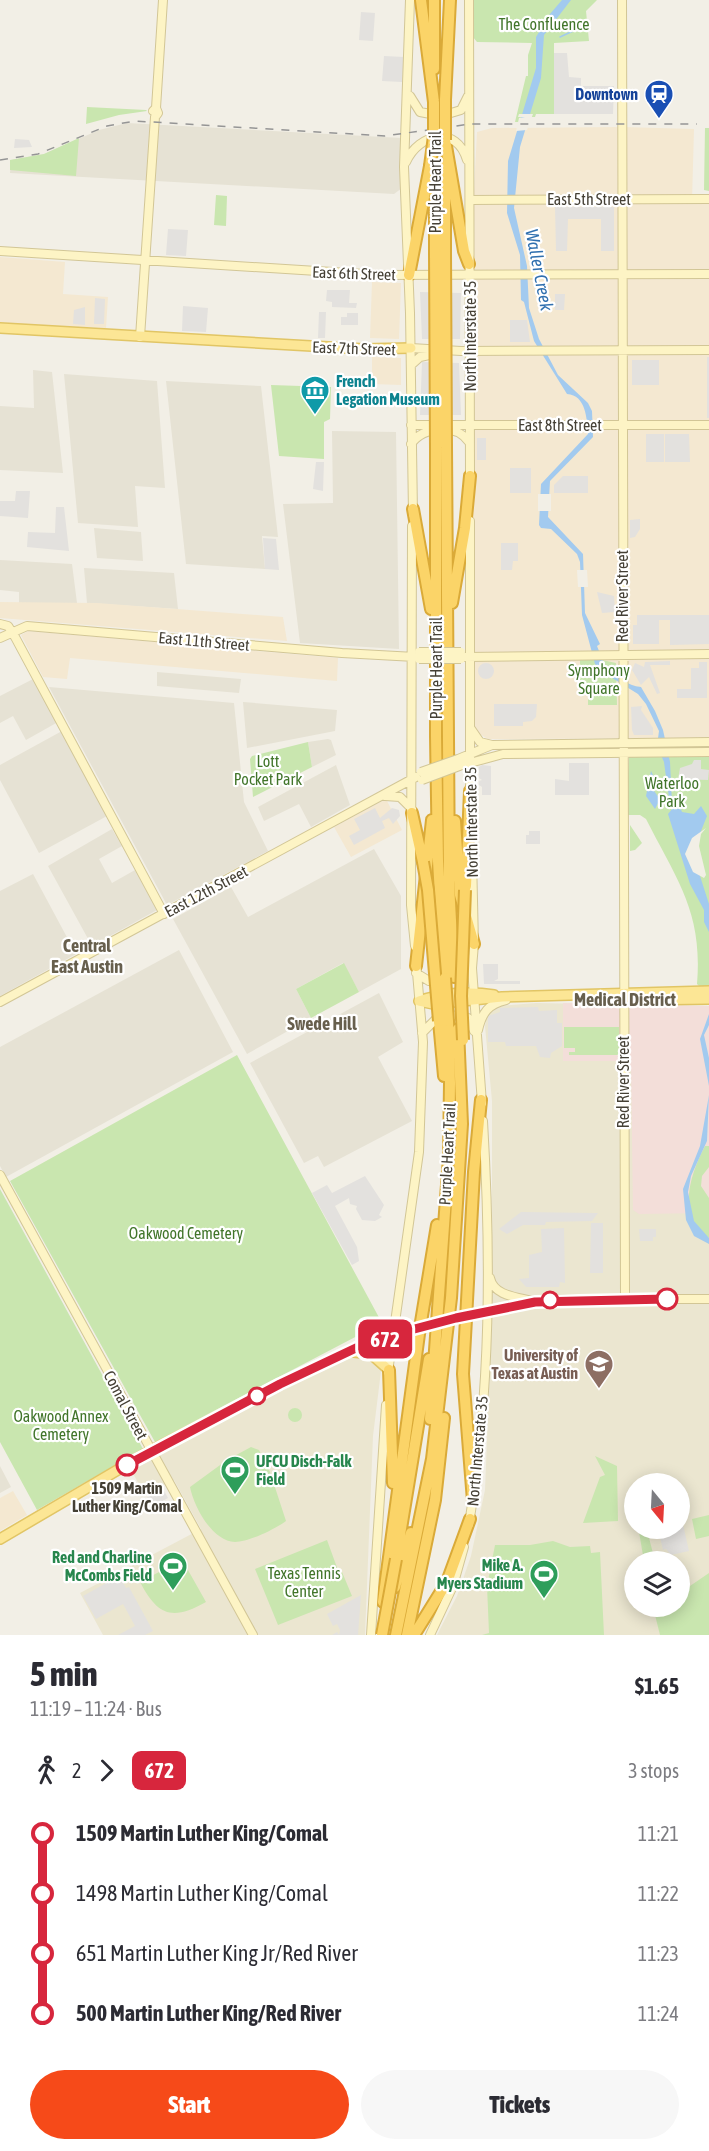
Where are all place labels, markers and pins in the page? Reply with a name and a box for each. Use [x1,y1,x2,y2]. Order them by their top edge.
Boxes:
station icon: Downtown [643,78,675,120]
place label: Downtown [575,85,638,103]
place label: French Legation Museum [336,372,440,408]
museum icon: French Legation Museum [299,374,331,416]
unlabelled marker [656,1288,678,1310]
unlabelled marker [541,1291,559,1309]
place label: University of Texas at Austin [492,1346,579,1382]
school or university icon: University of Texas at Austin [583,1348,615,1390]
unlabelled marker [248,1387,266,1405]
place label: UFCU Disch-Falk Field [256,1452,352,1488]
marker: 1509 Martin Luther King/Comal [116,1454,138,1476]
sports icon: UFCU Disch-Falk Field [219,1454,251,1496]
place label: 1509 Martin Luther King/Comal [72,1479,183,1515]
place label: Red and Charline McCombs Field [52,1548,152,1584]
sports icon: Red and Charline McCombs Field [157,1550,189,1592]
place label: Mike A. Myers Stadium [437,1556,523,1592]
sports icon: Mike A. Myers Stadium [528,1558,560,1600]

